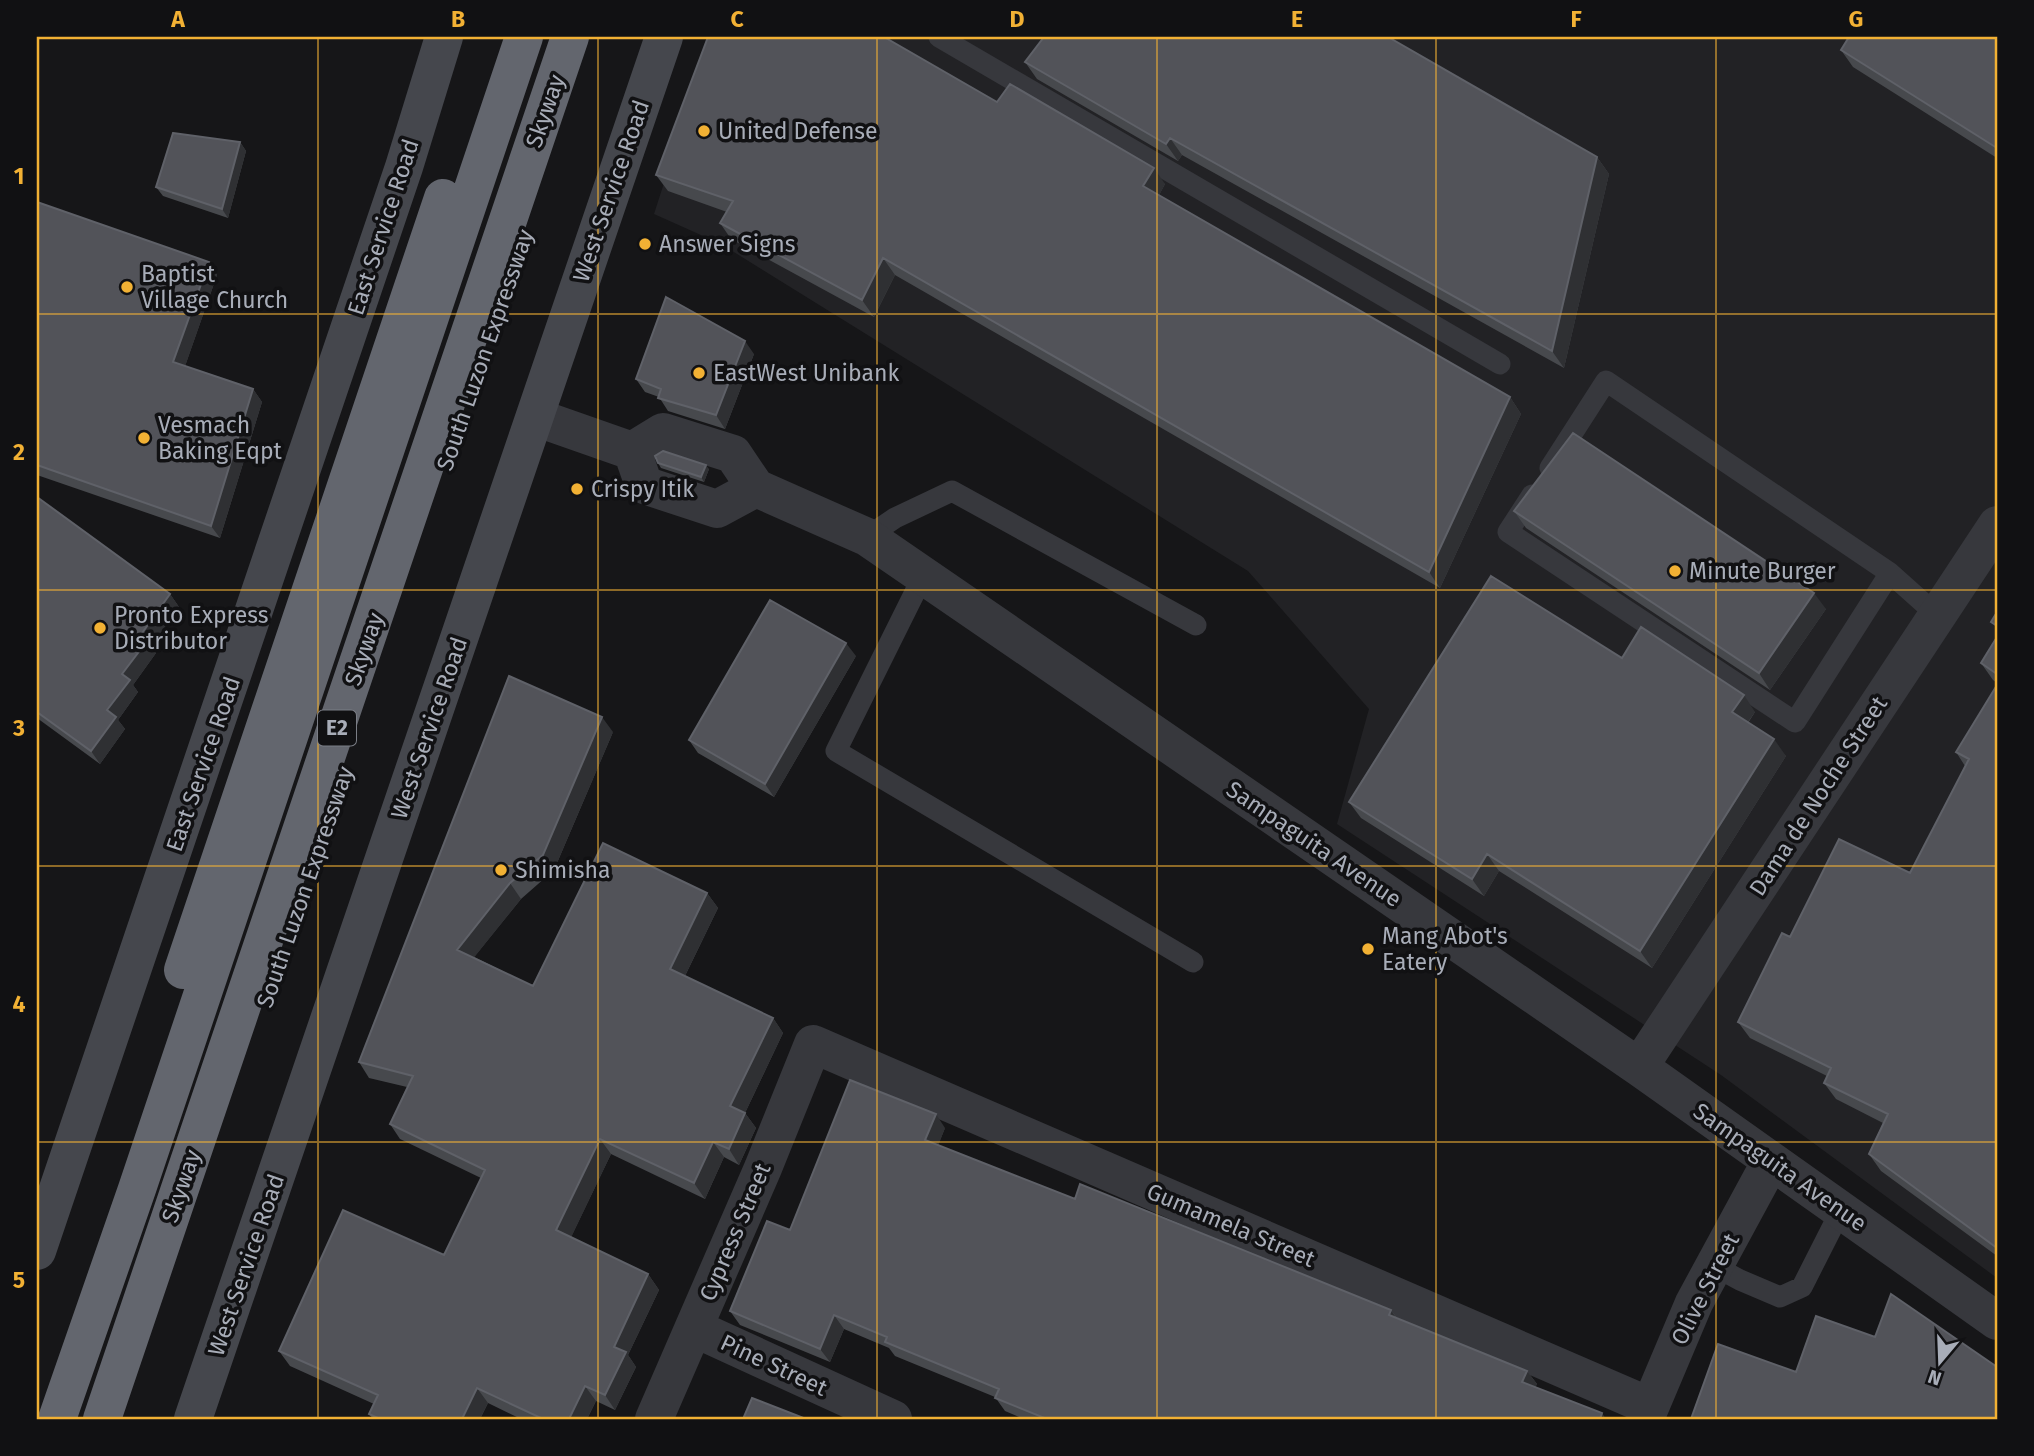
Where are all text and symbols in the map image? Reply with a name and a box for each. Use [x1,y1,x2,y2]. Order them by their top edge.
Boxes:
text: A [170,5,185,33]
text: B [451,5,465,33]
text: C [730,5,744,33]
text: D [1010,5,1025,33]
text: E [1291,5,1303,33]
text: F [1570,5,1582,33]
text: G [1849,5,1863,33]
street label: Skyway [520,70,571,151]
street label: West Service Road [567,96,655,286]
place label: United Defense [718,117,878,145]
marker: United Defense [696,123,712,139]
street label: East Service Road [341,135,425,319]
text: 1 [14,162,24,190]
street label: South Luzon Expressway [431,225,540,474]
place label: Answer Signs [659,230,795,258]
marker: Answer Signs [637,236,653,252]
place label: Baptist Village Church [141,260,288,314]
marker: Baptist Village Church [119,279,135,295]
place label: EastWest Unibank [713,359,899,387]
marker: EastWest Unibank [691,365,707,381]
place label: Vesmach Baking Eqpt [158,411,283,465]
marker: Vesmach Baking Eqpt [136,430,152,446]
text: 2 [13,438,25,466]
place label: Crispy Itik [591,475,694,503]
marker: Crispy Itik [569,481,585,497]
place label: Minute Burger [1689,557,1836,585]
marker: Minute Burger [1667,563,1683,579]
place label: Pronto Express Distributor [114,601,269,655]
street label: Skyway [339,608,390,689]
marker: Pronto Express Distributor [92,620,108,636]
street label: West Service Road [385,633,473,823]
street label: East Service Road [160,673,246,855]
street label: Dama de Noche Street [1743,690,1893,901]
road number: E2 [318,710,356,746]
text: 3 [12,714,25,742]
street label: South Luzon Expressway [251,762,360,1011]
street label: Sampaguita Avenue [1221,775,1407,913]
place label: Shimisha [515,856,610,884]
marker: Shimisha [493,862,509,878]
place label: Mang Abot's Eatery [1382,922,1508,976]
marker: Mang Abot's Eatery [1360,941,1376,957]
text: 4 [13,990,26,1018]
street label: Sampaguita Avenue [1688,1097,1872,1237]
street label: Skyway [156,1145,207,1226]
street label: Cypress Street [693,1158,777,1305]
street label: West Service Road [202,1170,290,1360]
street label: Gumamela Street [1143,1177,1320,1273]
street label: Olive Street [1665,1228,1745,1349]
text: 5 [13,1266,25,1294]
north arrow [1904,1326,1974,1396]
street label: Pine Street [716,1328,832,1402]
text: N [1925,1365,1944,1391]

